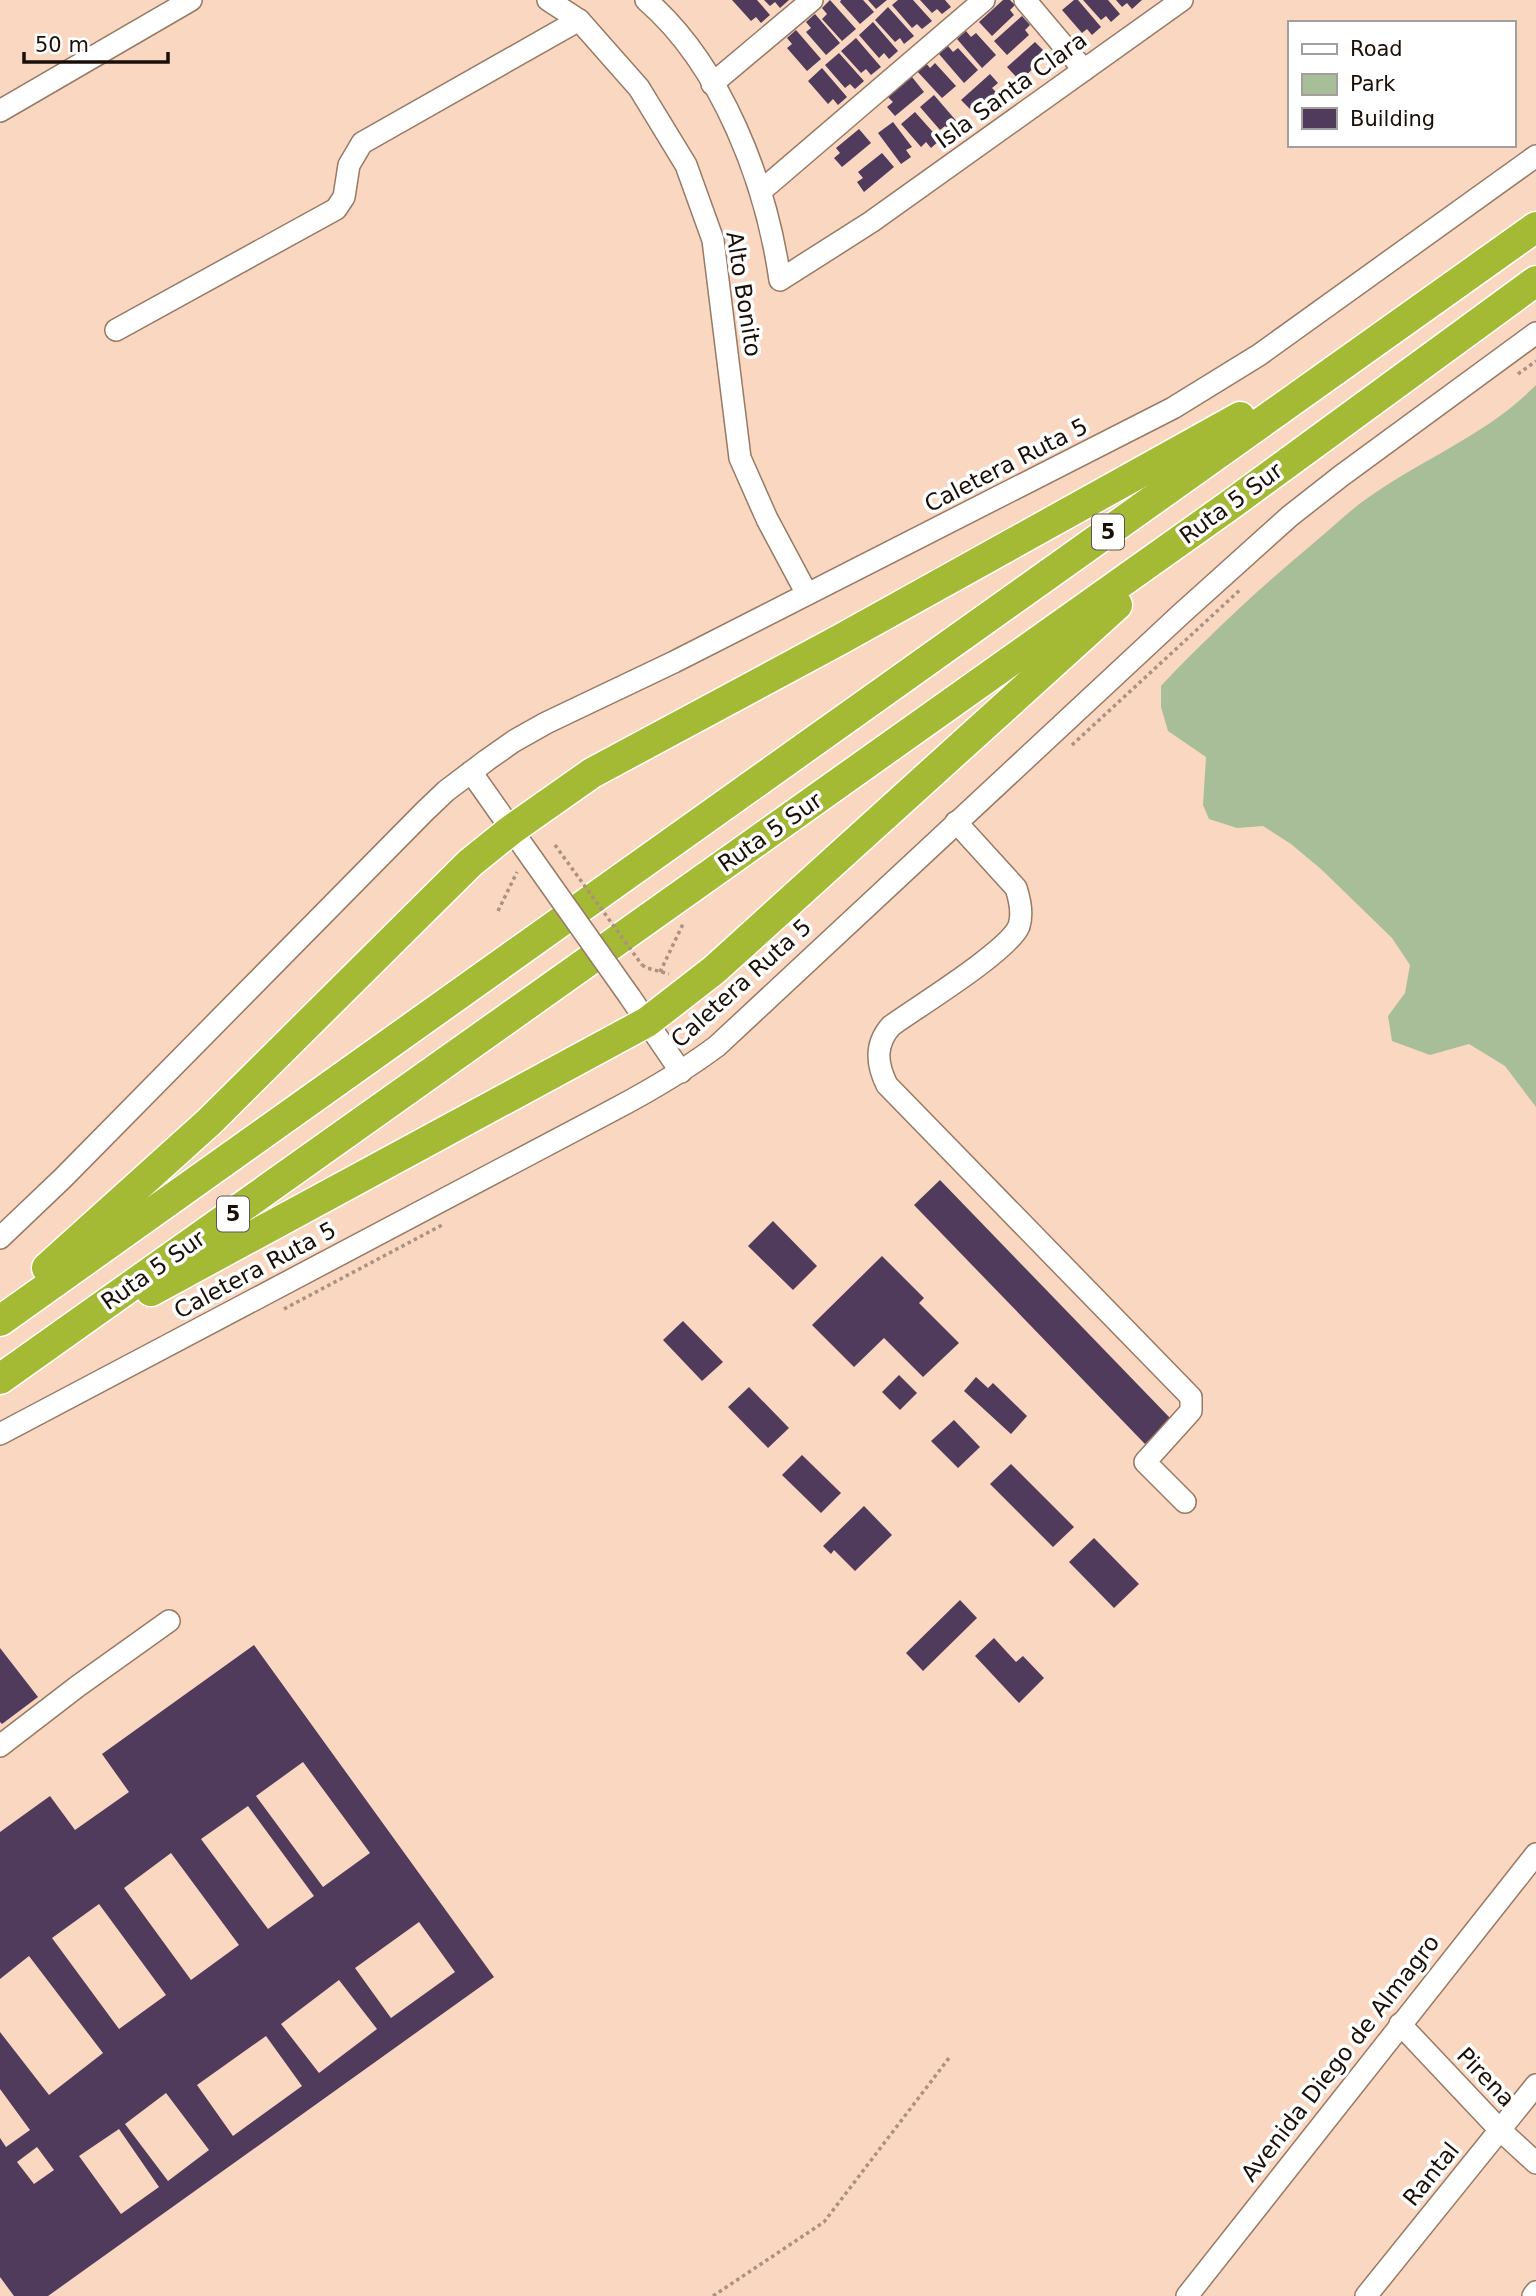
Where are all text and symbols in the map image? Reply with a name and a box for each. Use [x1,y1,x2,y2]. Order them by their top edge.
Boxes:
scale bar [24,21,168,65]
legend [1288,21,1515,147]
street label: Isla Santa Clara [930,26,1092,154]
text: 50 m [35,33,89,57]
text: Road [1350,37,1403,61]
text: Park [1350,72,1396,96]
text: Building [1350,107,1435,131]
street label: Alto Bonito [721,230,767,358]
street label: Caletera Ruta 5 [920,413,1092,517]
street label: Ruta 5 Sur [1175,457,1288,549]
road number: 5 [1092,514,1124,550]
street label: Ruta 5 Sur [713,786,827,877]
street label: Caletera Ruta 5 [666,913,816,1053]
road number: 5 [217,1196,249,1232]
street label: Caletera Ruta 5 [170,1216,340,1324]
street label: Ruta 5 Sur [96,1224,210,1315]
street label: Avenida Diego de Almagro [1236,1930,1444,2186]
street label: Pirena [1452,2042,1520,2112]
street label: Rantal [1398,2137,1464,2211]

